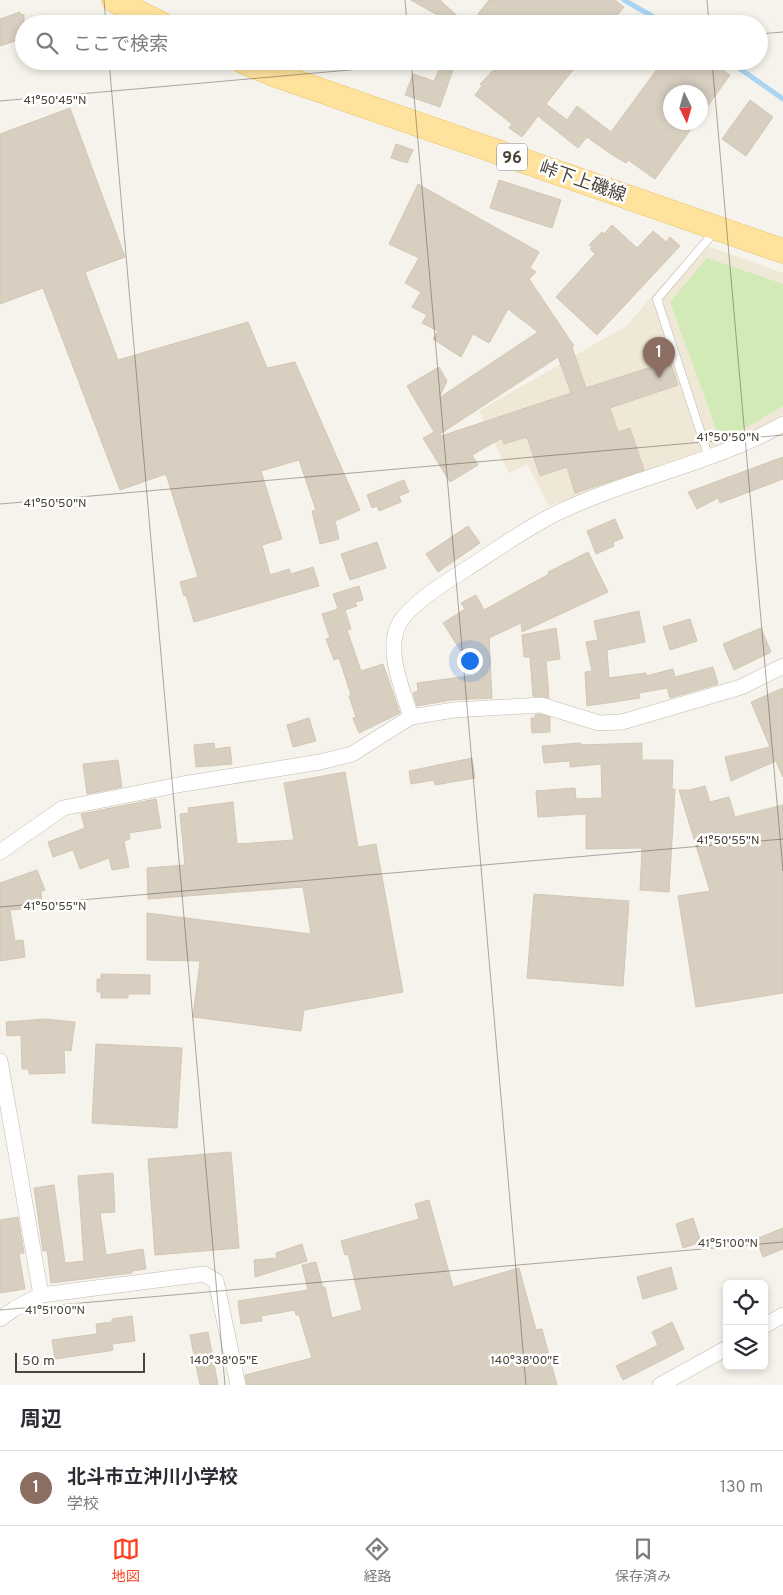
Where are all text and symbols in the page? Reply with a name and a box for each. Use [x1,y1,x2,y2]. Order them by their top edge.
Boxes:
search box [15,15,768,70]
icon: search [33,29,61,57]
text: ここで検索 [73,33,168,57]
north arrow [663,85,708,130]
text: 41°50'45"N [24,93,86,109]
road number: 96 [497,144,527,170]
street label: 峠下上磯線 [536,157,629,208]
pin: 1 [643,337,675,378]
text: 41°50'50"N [696,430,760,446]
text: 41°50'50"N [23,496,87,512]
your location [457,648,483,674]
text: 41°50'55"N [697,833,759,849]
text: 41°50'55"N [24,899,86,915]
text: 41°51'00"N [698,1236,758,1252]
map controls [723,1280,768,1370]
button: locate [723,1280,768,1325]
text: 41°51'00"N [25,1303,85,1319]
button: layers [723,1325,768,1370]
scale bar [15,1350,145,1373]
text: 50 m [22,1353,55,1370]
text: 140°38'05"E [190,1353,258,1369]
text: 140°38'00"E [491,1353,559,1369]
text: 周辺 [20,1407,62,1434]
text: 北斗市立沖川小学校 [67,1466,238,1490]
text: 1 [33,1478,39,1498]
text: 130 m [720,1478,763,1498]
text: 学校 [67,1495,99,1515]
tab: 地図 [112,1535,140,1586]
tab: 経路 [363,1535,391,1586]
tab: 保存済み [615,1535,671,1586]

